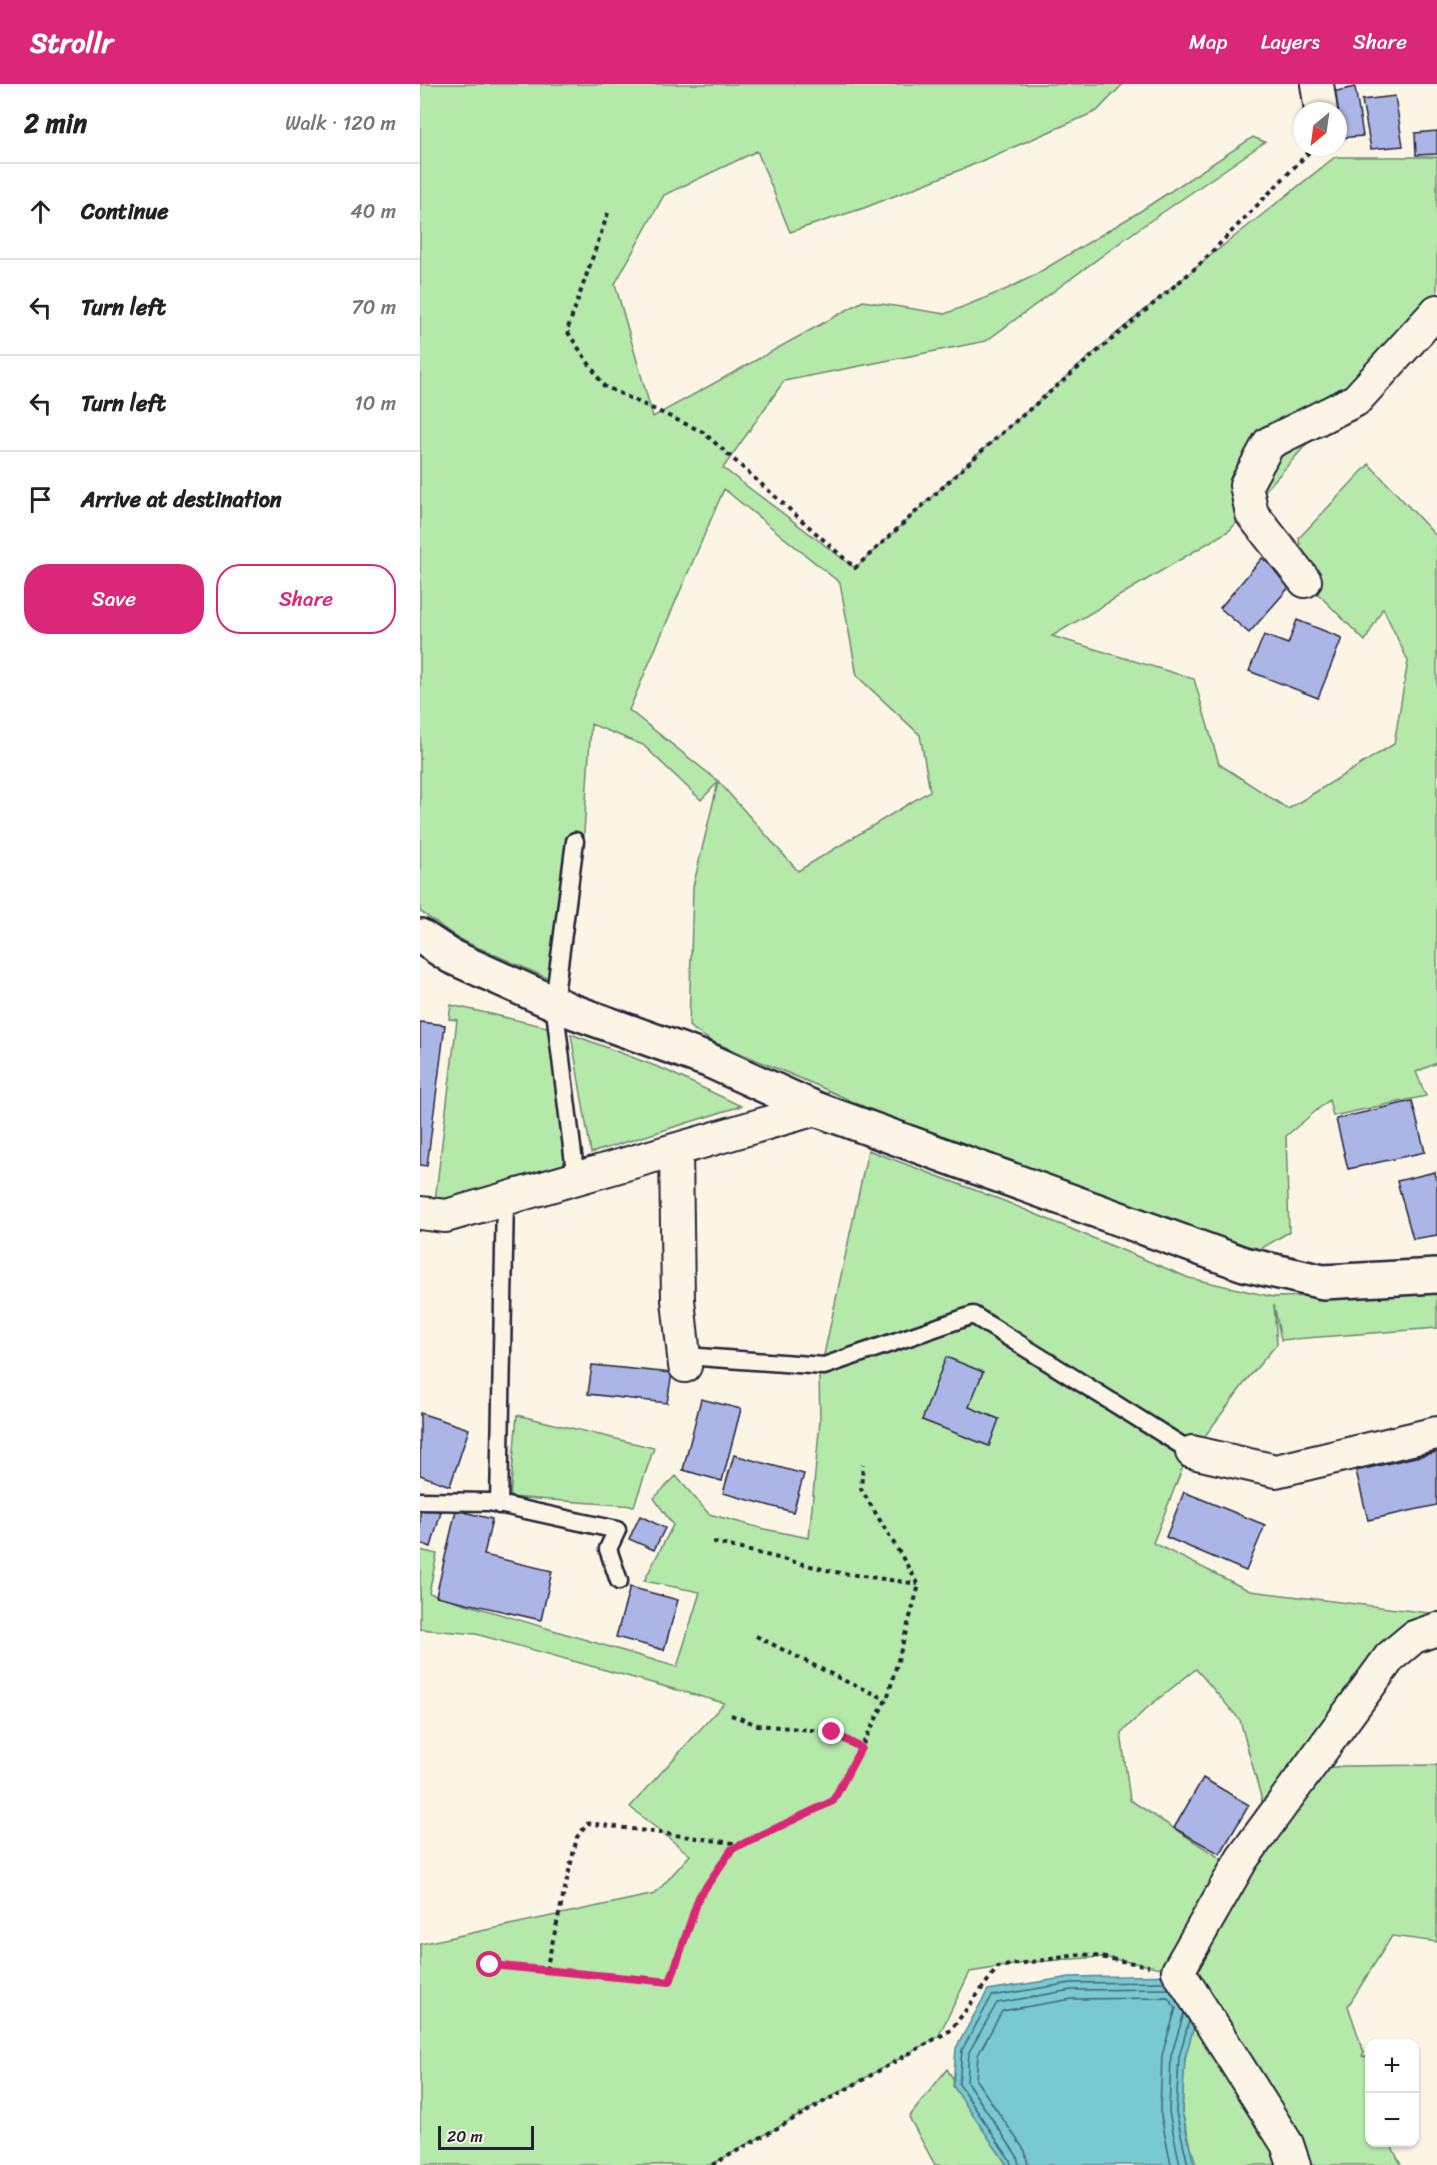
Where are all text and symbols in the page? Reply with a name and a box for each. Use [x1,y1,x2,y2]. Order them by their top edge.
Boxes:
text: Strollr [30,18,113,67]
text: Map [1189,23,1228,61]
text: Layers [1261,23,1320,61]
text: Share [1353,23,1407,61]
text: 2 min [24,100,87,146]
north arrow [1293,102,1347,156]
text: Walk · 120 m [285,106,396,141]
text: Continue [81,192,169,231]
text: 40 m [350,194,396,229]
icon: ahead [24,195,57,228]
text: Turn left [81,288,166,327]
text: 70 m [351,290,396,325]
icon: left [24,291,57,324]
text: Turn left [81,384,166,423]
text: 10 m [354,386,396,421]
icon: left [24,387,57,420]
text: Arrive at destination [81,480,282,519]
icon: arrive [24,483,57,516]
button: Save [24,564,204,634]
button: Share [216,564,396,634]
route end [818,1718,844,1744]
route start [476,1951,502,1977]
map controls [1365,2039,1419,2147]
button: + [1365,2039,1419,2093]
button: − [1365,2093,1419,2147]
text: 20 m [447,2122,483,2151]
scale bar [438,2123,534,2150]

